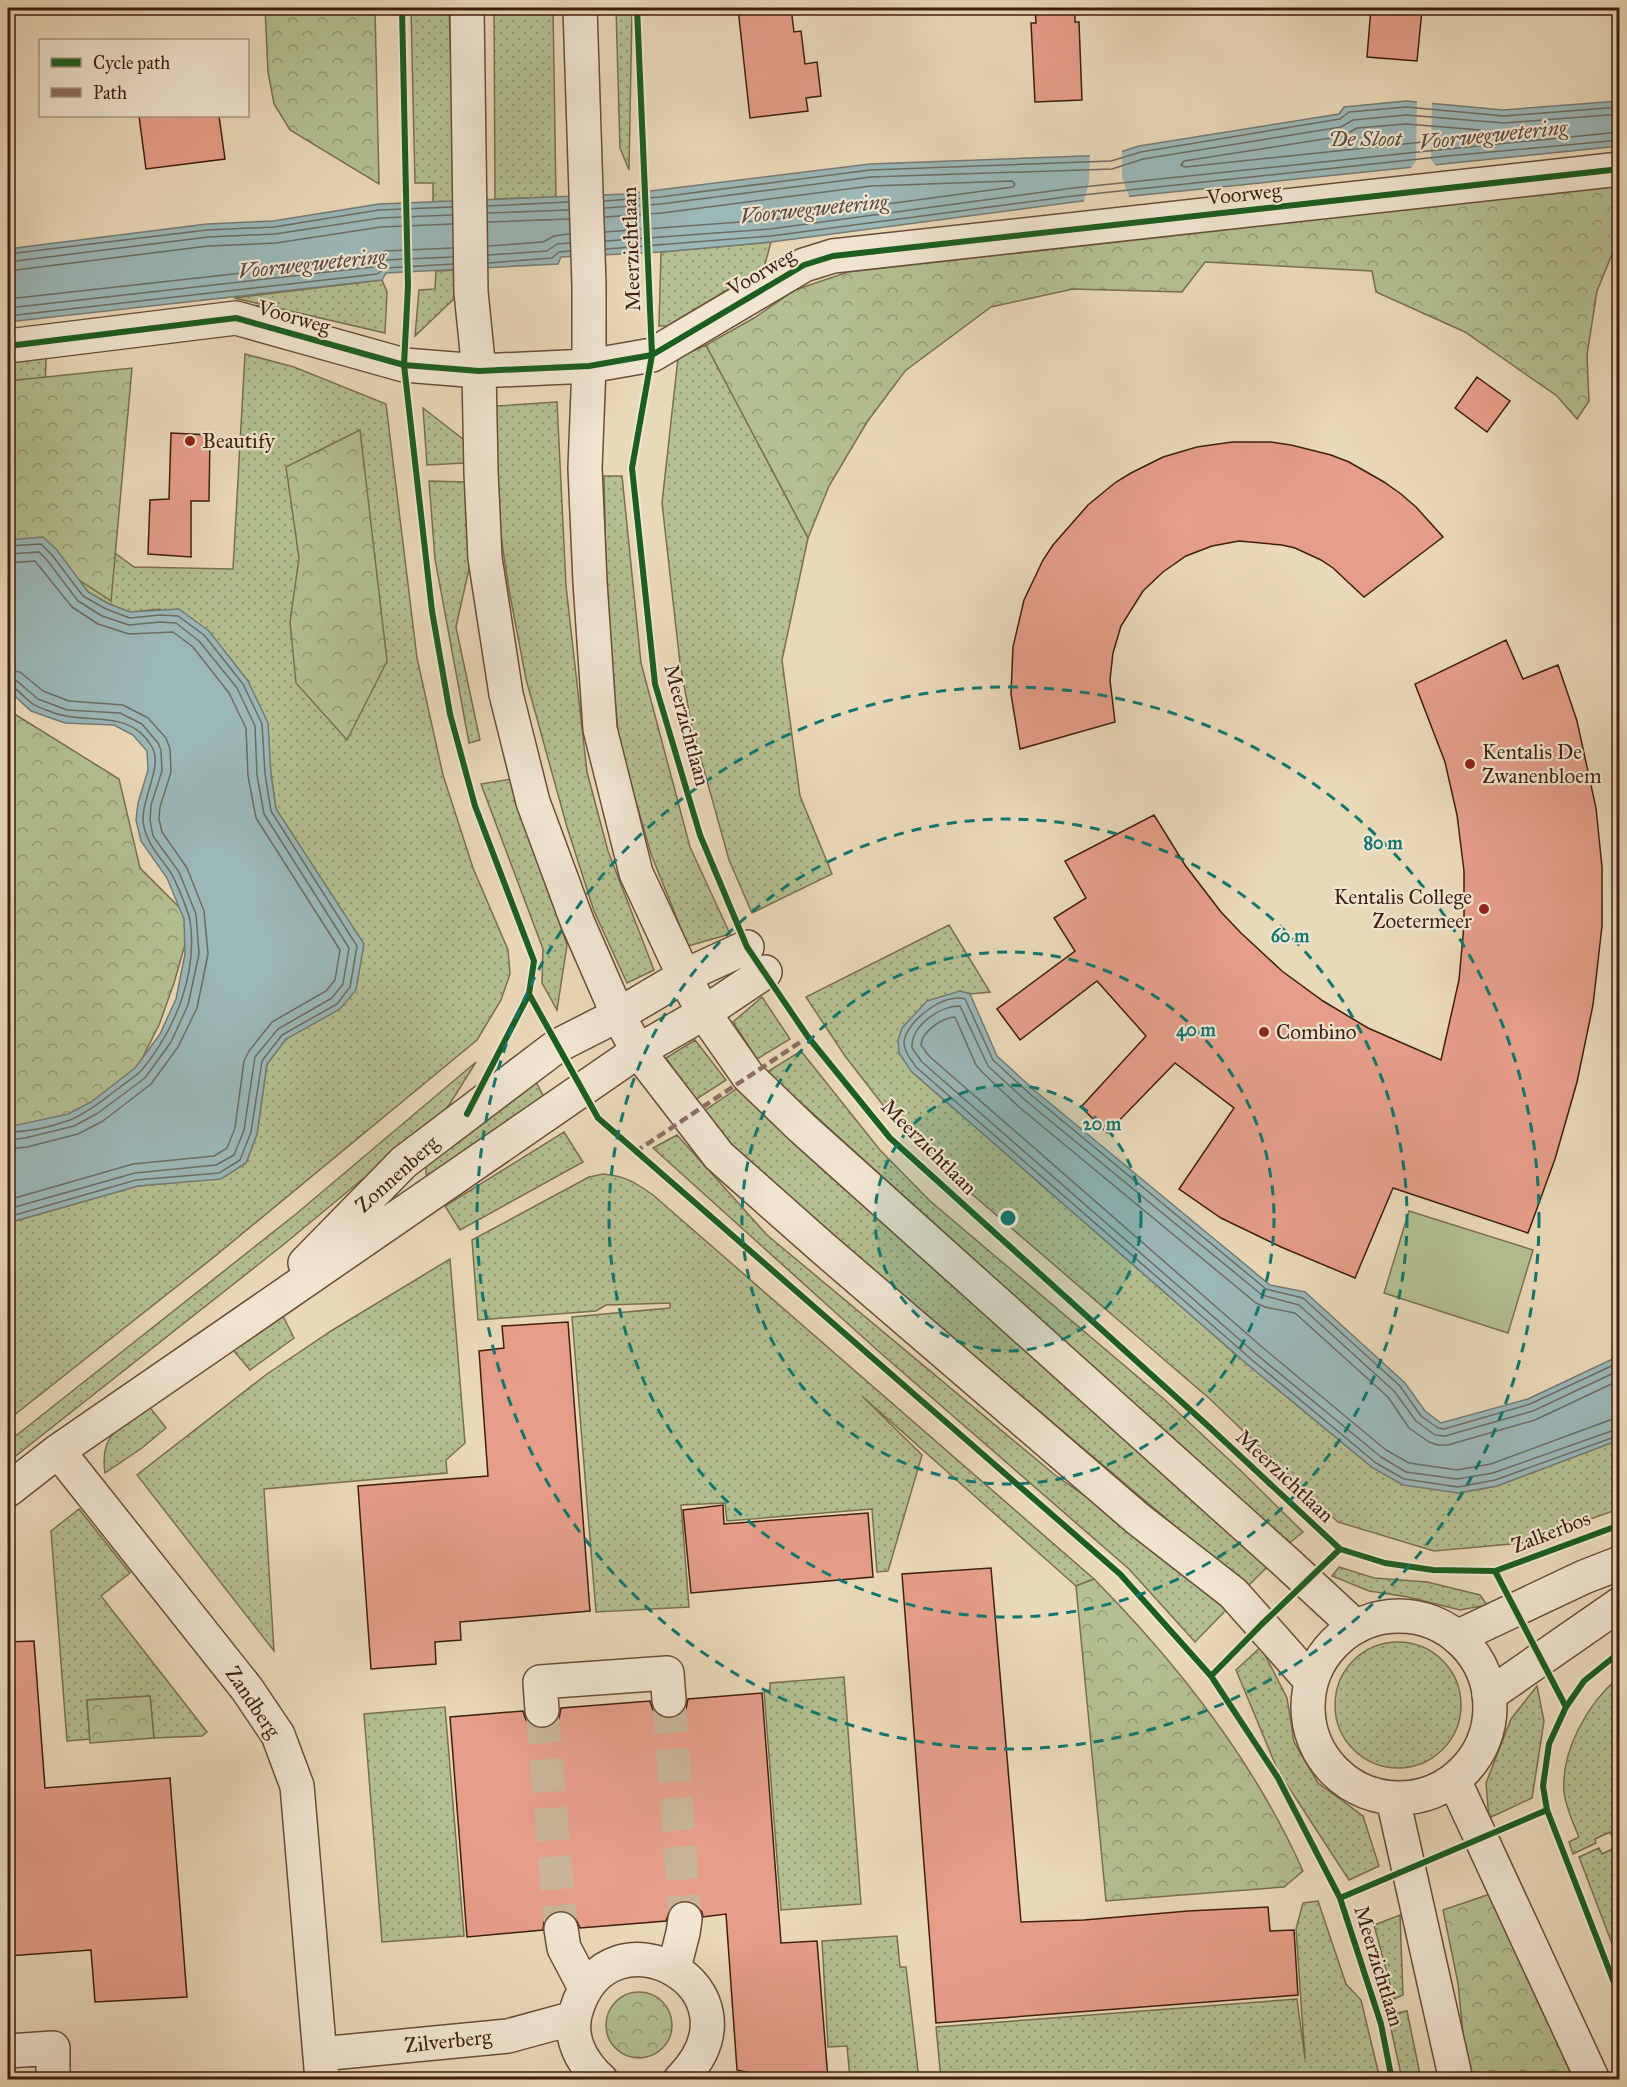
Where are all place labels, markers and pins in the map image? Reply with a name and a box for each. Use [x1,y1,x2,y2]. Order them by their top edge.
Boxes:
place label: Beautify [202,428,276,454]
marker: Beautify [183,434,197,448]
place label: Kentalis De Zwanenbloem [1482,739,1602,789]
marker: Kentalis De Zwanenbloem [1463,757,1477,771]
place label: Kentalis College Zoetermeer [1334,884,1472,934]
marker: Kentalis College Zoetermeer [1477,902,1491,916]
place label: Combino [1276,1019,1357,1045]
marker: Combino [1257,1025,1271,1039]
centre of rings [998,1208,1018,1228]

